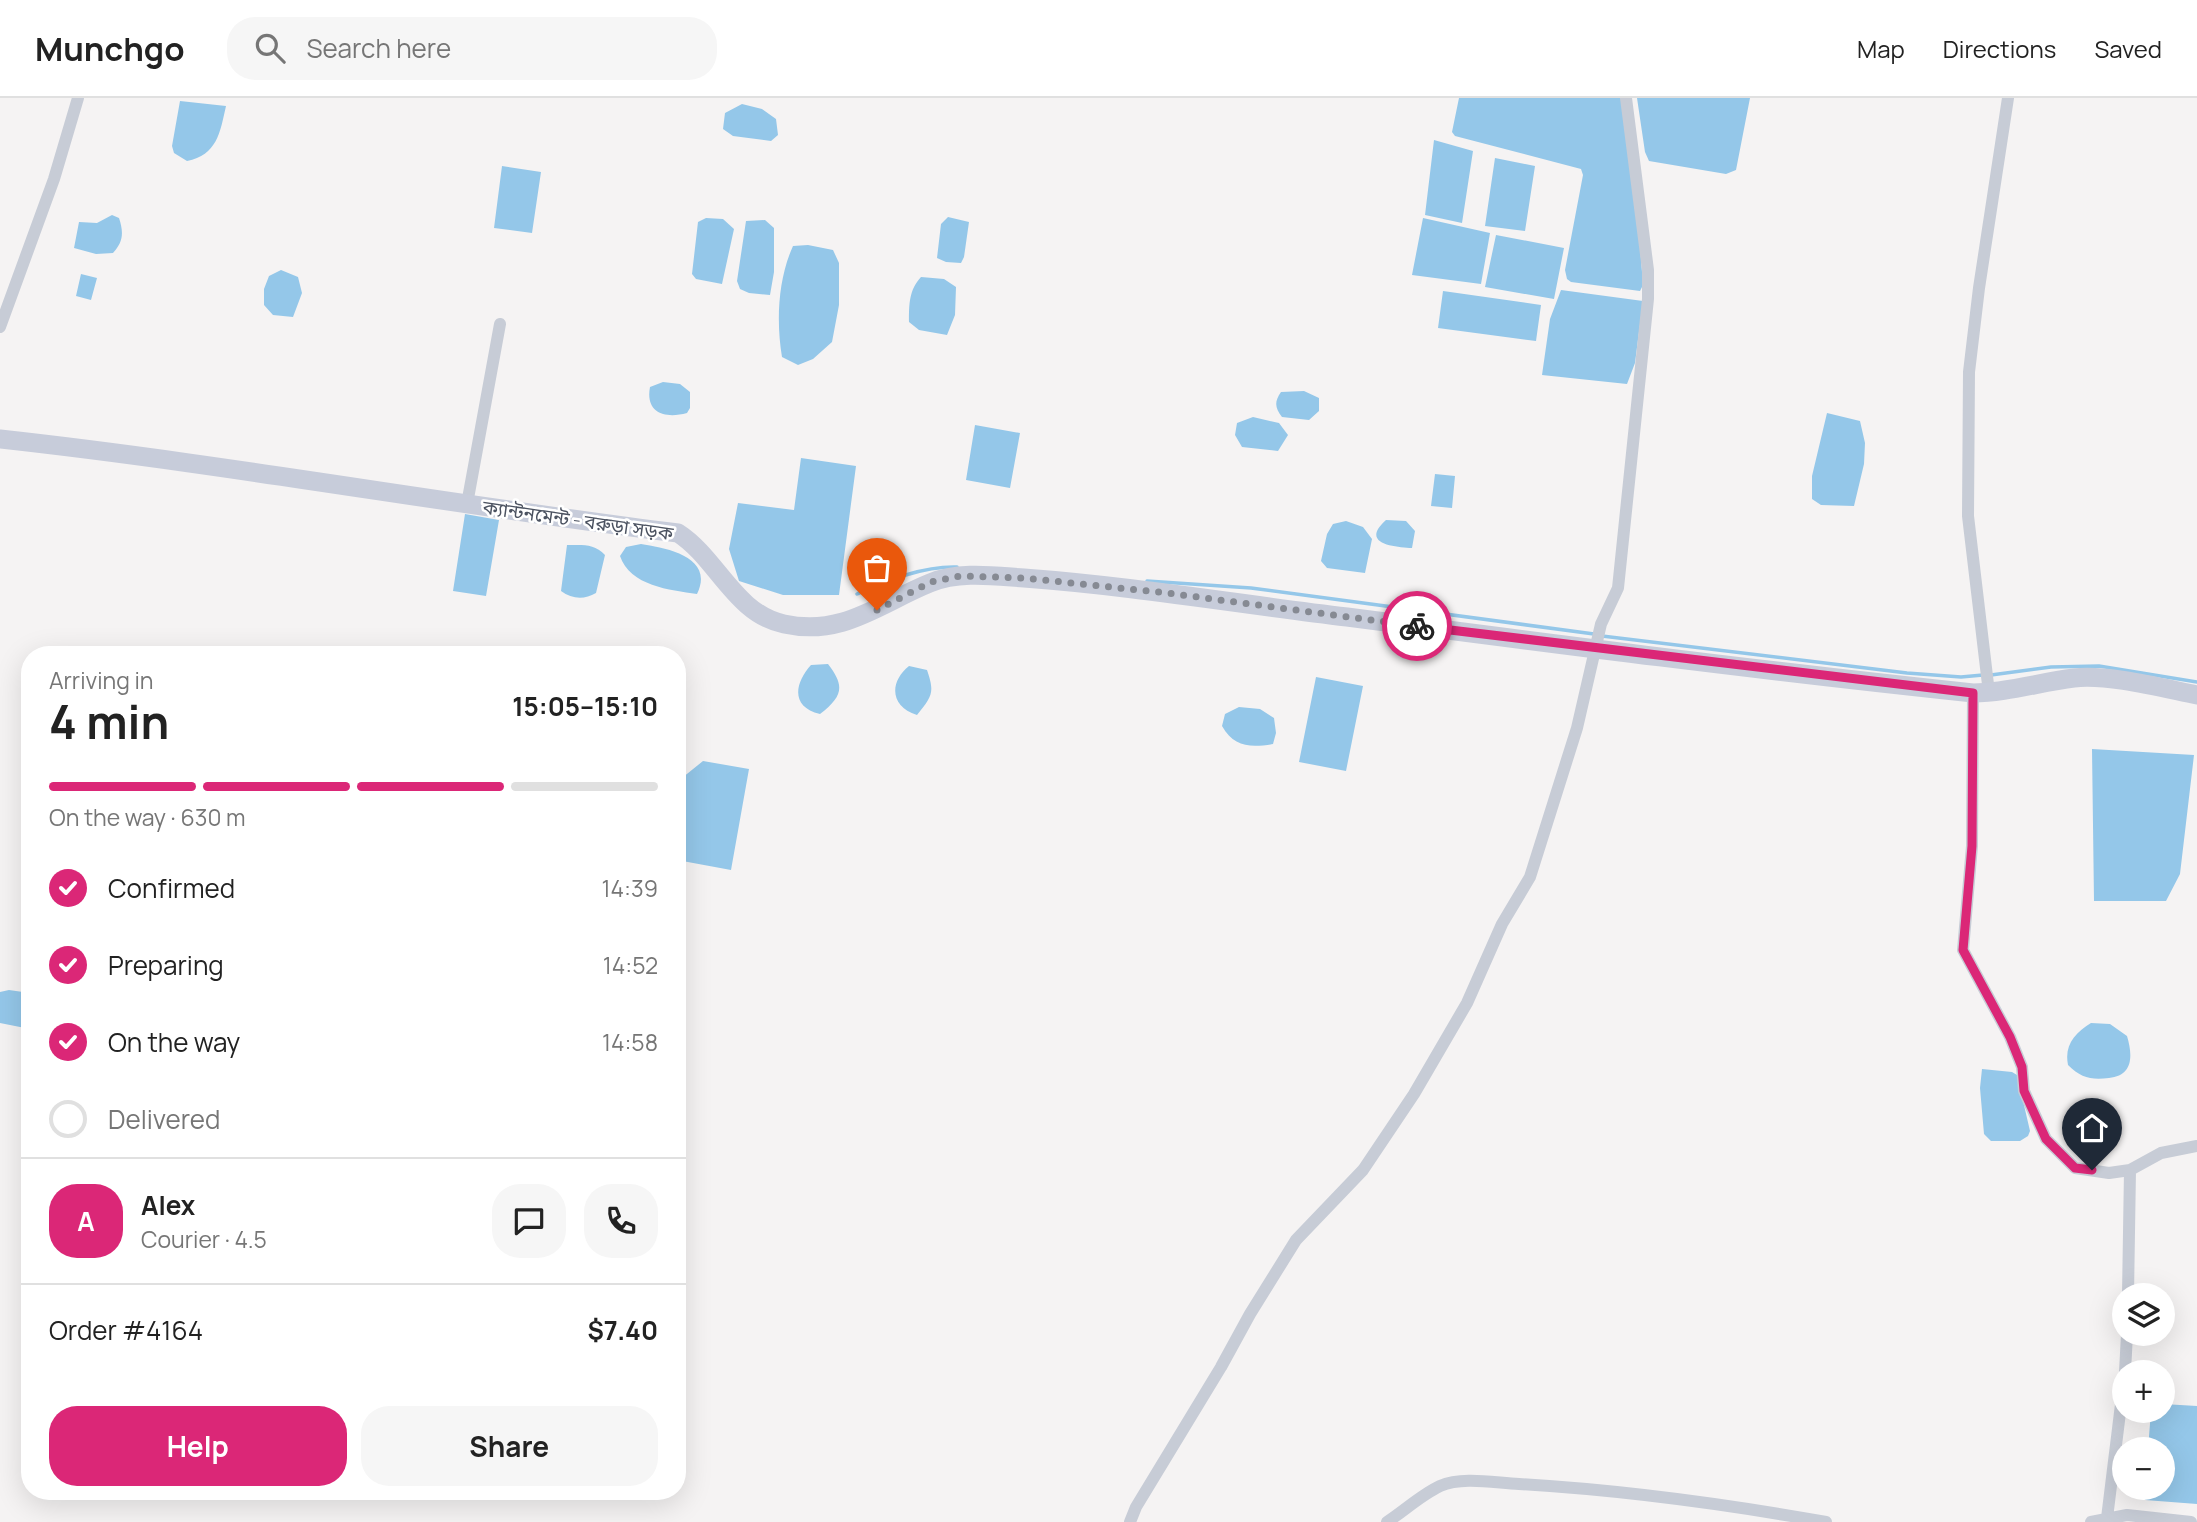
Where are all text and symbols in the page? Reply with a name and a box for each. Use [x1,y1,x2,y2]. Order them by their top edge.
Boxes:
search box [227,17,717,80]
text: Munchgo [35,26,185,71]
icon: search [251,29,289,67]
text: Search here [307,30,451,66]
text: Map [1857,32,1905,65]
text: Directions [1943,32,2056,65]
text: Saved [2094,32,2162,65]
street label: ক্যান্টনমেন্ট - বরুড়া সড়ক [480,494,676,546]
pin [847,538,907,610]
icon: bag [858,549,896,587]
courier [1382,591,1452,661]
icon: bike [1398,607,1436,645]
text: Arriving in [49,664,154,696]
text: 15:05–15:10 [512,688,658,724]
text: 4 min [49,690,169,753]
text: On the way · 630 m [49,801,246,833]
icon: check [49,869,87,907]
text: Confirmed [108,870,235,906]
text: 14:39 [602,872,658,904]
icon: check [49,946,87,984]
text: Preparing [108,947,224,983]
text: 14:52 [603,949,658,981]
icon: check [49,1023,87,1061]
text: On the way [108,1024,240,1060]
text: 14:58 [602,1026,658,1058]
pin [2062,1098,2122,1170]
text: Delivered [108,1101,220,1137]
icon: home [2073,1109,2111,1147]
button: chat [492,1184,566,1258]
button: phone [584,1184,658,1258]
text: Alex [141,1187,195,1223]
text: A [77,1203,95,1239]
text: Courier · 4.5 [141,1223,267,1255]
map controls [2112,1283,2175,1500]
button: layers [2112,1283,2175,1346]
text: Order #4164 [49,1312,203,1348]
text: $7.40 [587,1312,658,1348]
button: + [2112,1360,2175,1423]
button: Help [49,1406,347,1486]
button: Share [361,1406,658,1486]
button: − [2112,1437,2175,1500]

